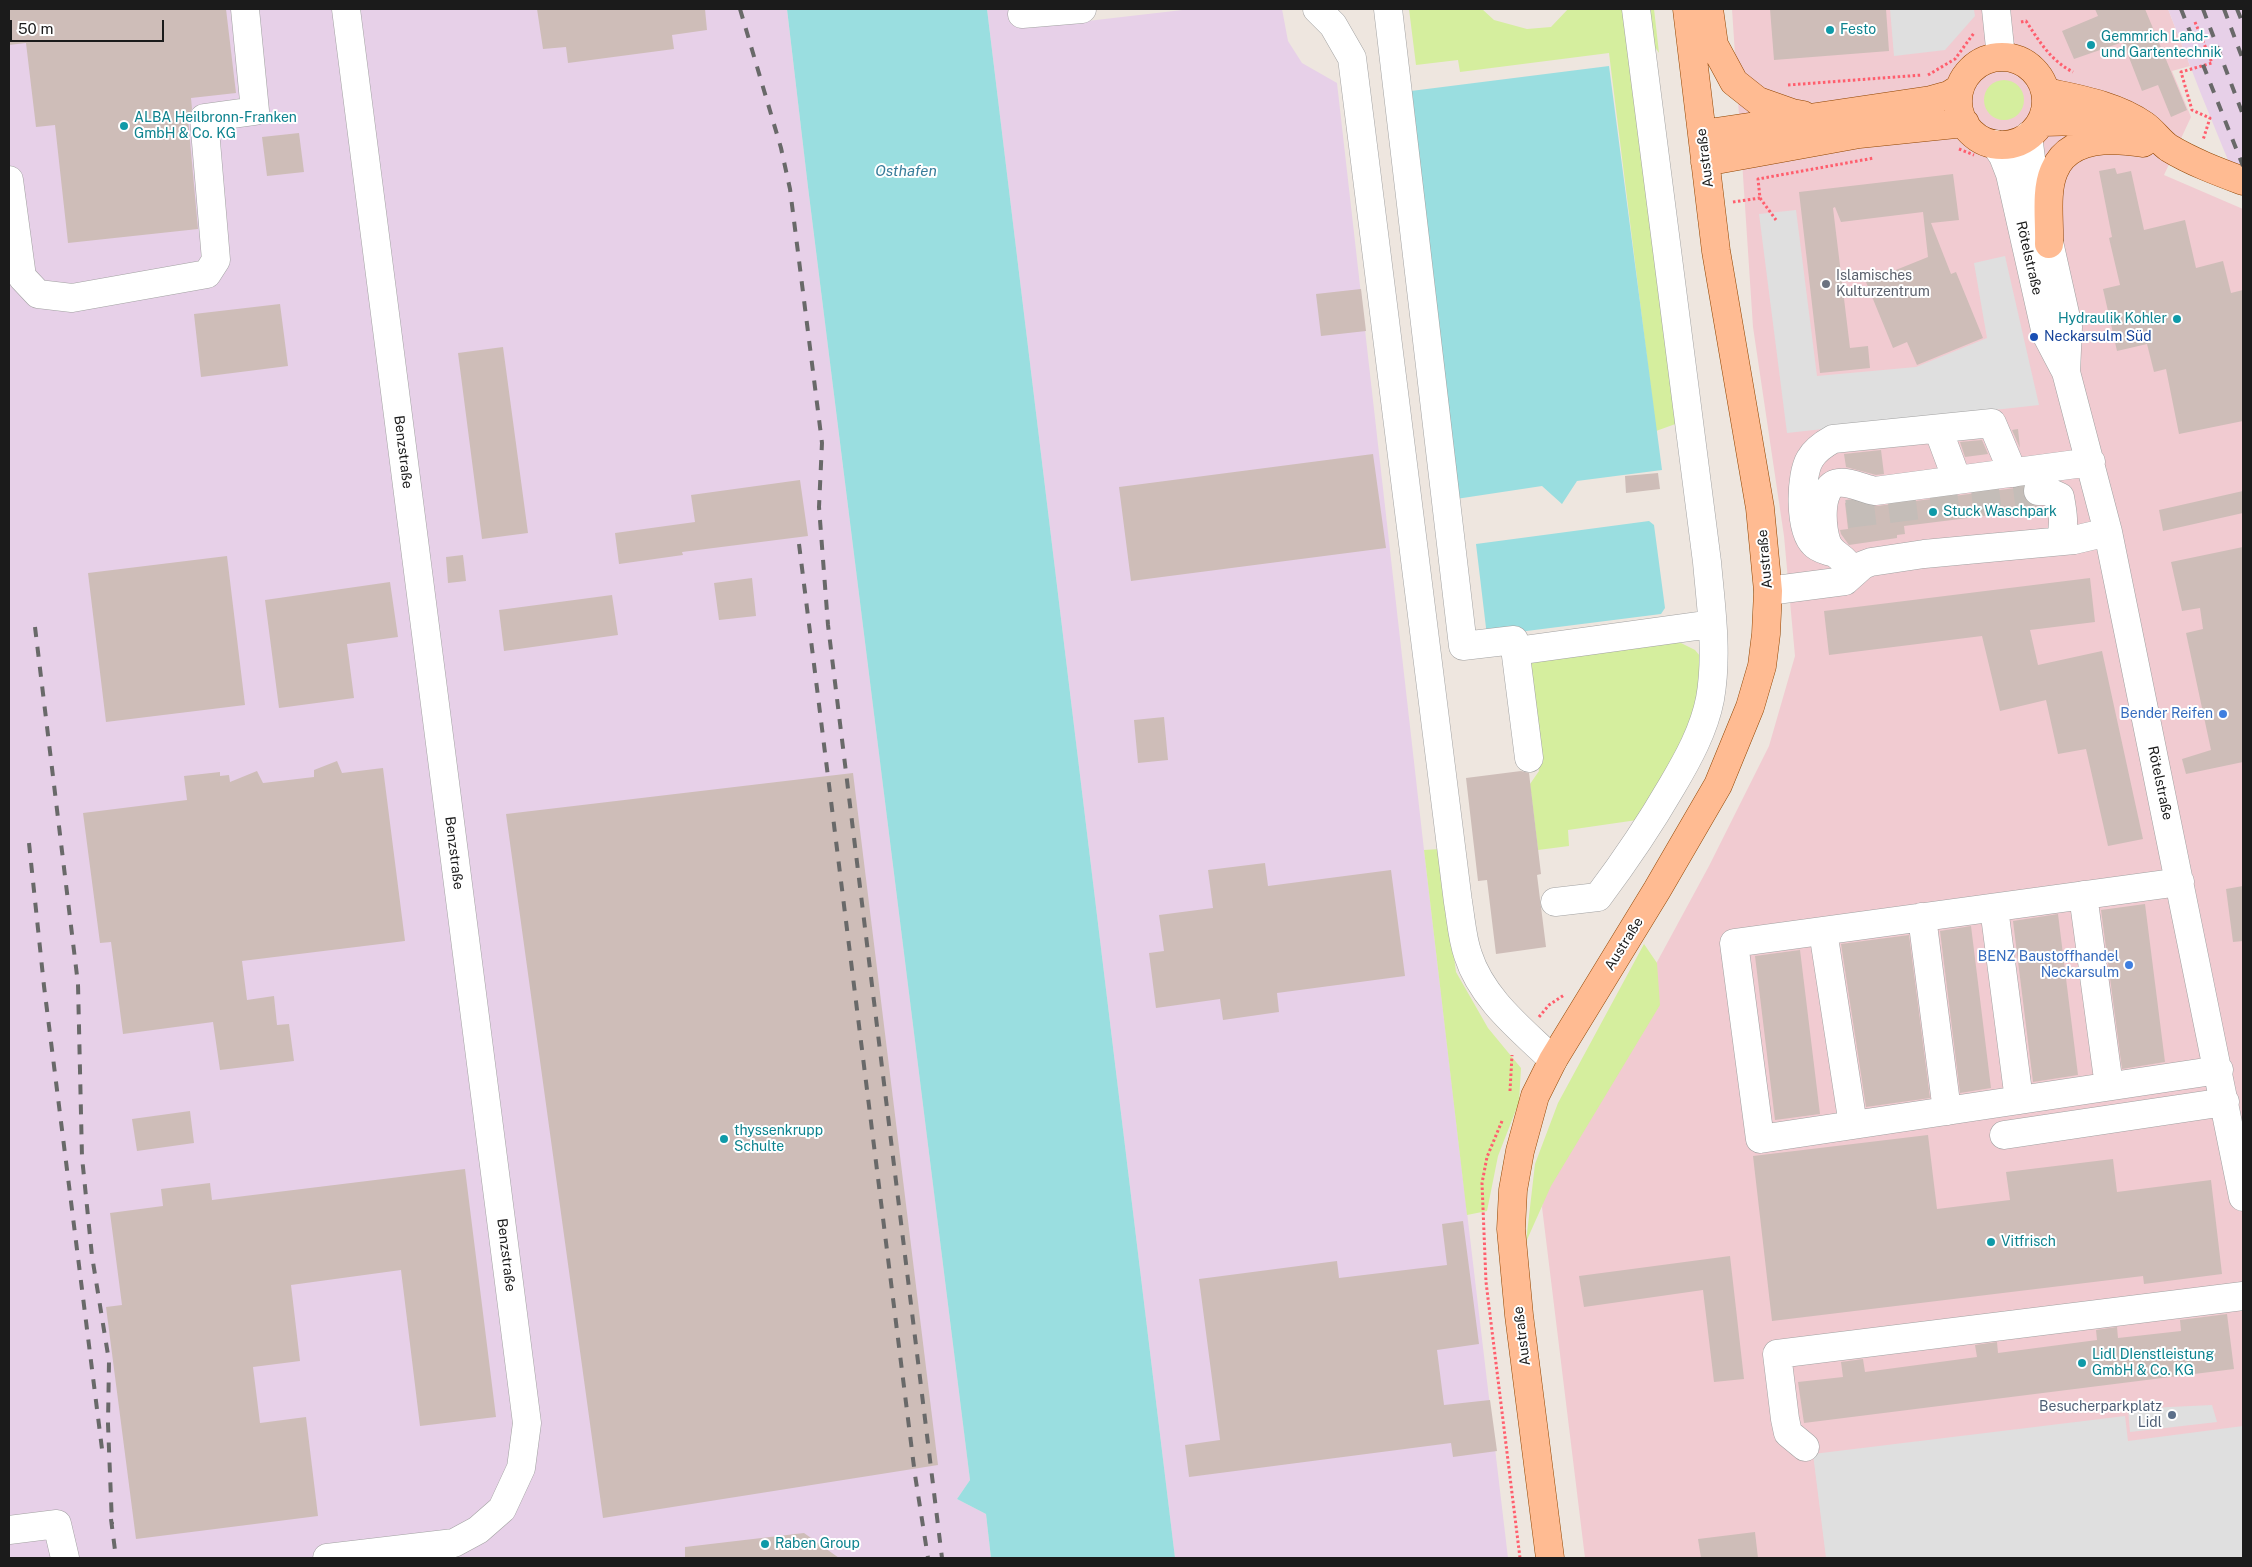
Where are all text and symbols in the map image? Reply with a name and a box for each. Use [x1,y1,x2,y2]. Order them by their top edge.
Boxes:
scale bar [12,10,166,42]
text: 50 m [18,20,53,37]
place label: Festo [1840,22,1876,38]
marker: Festo [1824,24,1836,36]
place label: Gemmrich Land- und Gartentechnik [2101,29,2222,62]
marker: Gemmrich Land- und Gartentechnik [2085,39,2097,51]
place label: ALBA Heilbronn-Franken GmbH & Co. KG [134,110,297,142]
marker: ALBA Heilbronn-Franken GmbH & Co. KG [118,120,130,132]
street label: Austraße [1693,127,1717,189]
water label: Osthafen [875,162,937,180]
street label: Rötelstraße [2012,219,2046,297]
place label: Islamisches Kulturzentrum [1836,268,1930,300]
marker: Islamisches Kulturzentrum [1820,278,1832,290]
place label: Hydraulik Kohler [2058,311,2167,327]
marker: Hydraulik Kohler [2171,313,2183,325]
place label: Neckarsulm Süd [2044,329,2152,345]
marker: Neckarsulm Süd [2028,331,2040,343]
street label: Benzstraße [390,414,416,490]
place label: Stuck Waschpark [1943,504,2057,520]
marker: Stuck Waschpark [1927,506,1939,518]
street label: Austraße [1754,529,1776,589]
place label: Bender Reifen [2120,706,2213,722]
marker: Bender Reifen [2217,708,2229,720]
street label: Rötelstraße [2144,744,2176,822]
street label: Benzstraße [441,815,467,891]
street label: Austraße [1601,914,1647,974]
place label: BENZ Baustoffhandel Neckarsulm [1978,949,2119,982]
marker: BENZ Baustoffhandel Neckarsulm [2123,959,2135,971]
place label: thyssenkrupp Schulte [734,1123,823,1156]
marker: thyssenkrupp Schulte [718,1133,730,1145]
street label: Benzstraße [493,1217,519,1293]
place label: Vitfrisch [2001,1234,2056,1250]
marker: Vitfrisch [1985,1236,1997,1248]
street label: Austraße [1510,1305,1534,1367]
place label: Lidl DIenstleistung GmbH & Co. KG [2092,1347,2214,1380]
marker: Lidl DIenstleistung GmbH & Co. KG [2076,1357,2088,1369]
place label: Besucherparkplatz Lidl [2039,1399,2162,1431]
marker: Besucherparkplatz Lidl [2166,1409,2178,1421]
place label: Raben Group [775,1536,860,1552]
marker: Raben Group [759,1538,771,1550]

